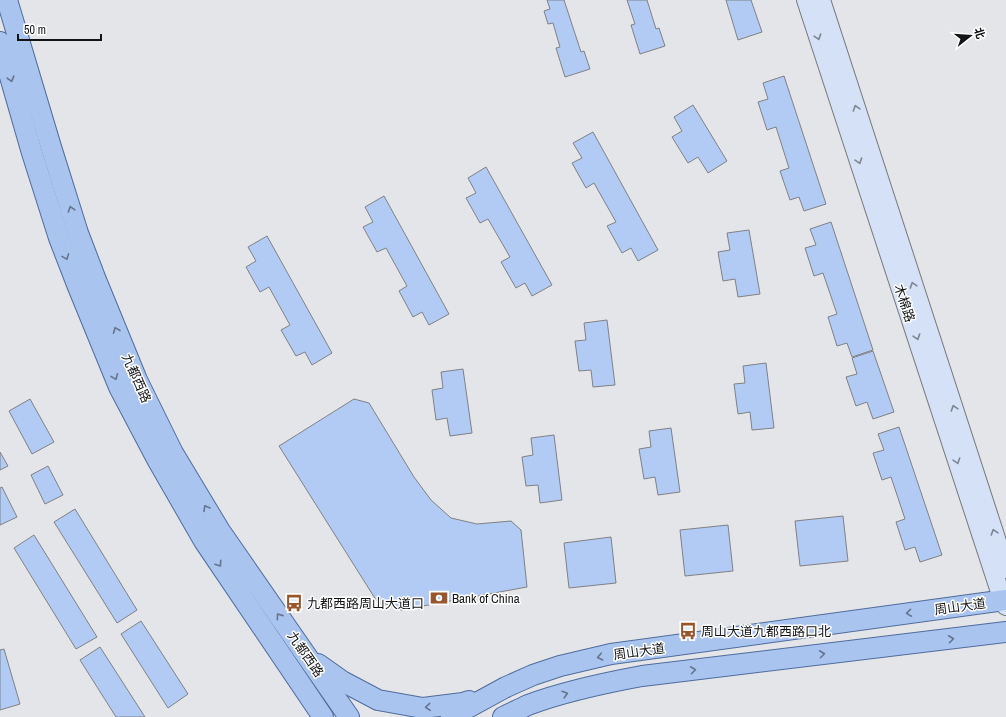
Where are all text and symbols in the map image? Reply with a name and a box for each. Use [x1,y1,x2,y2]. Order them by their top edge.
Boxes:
scale bar [18,16,101,42]
north arrow [950,16,990,56]
text: 50 m [24,22,46,38]
text: 北 [971,26,988,40]
one-way arrow [813,33,822,40]
one-way arrow [6,75,15,82]
one-way arrow [852,104,861,111]
one-way arrow [854,157,862,164]
one-way arrow [67,205,75,212]
one-way arrow [62,253,70,260]
one-way arrow [910,281,918,288]
street label: 木棉路 [890,282,919,324]
one-way arrow [113,327,121,334]
one-way arrow [912,334,920,341]
street label: 九都西路 [118,351,155,405]
one-way arrow [110,373,118,381]
one-way arrow [950,405,958,412]
one-way arrow [952,457,961,464]
one-way arrow [204,505,211,512]
one-way arrow [990,528,999,535]
one-way arrow [215,559,222,566]
bank icon: Bank of China [429,588,449,608]
place label: Bank of China [452,590,520,607]
bus stop icon: 九都西路周山大道口 [284,593,304,613]
street label: 周山大道 [933,594,987,619]
place label: 九都西路周山大道口 [307,595,424,612]
one-way arrow [906,609,912,618]
one-way arrow [276,613,284,620]
bus stop icon: 周山大道九都西路口北 [678,621,698,641]
place label: 周山大道九都西路口北 [701,623,831,640]
street label: 九都西路 [284,628,327,680]
one-way arrow [948,635,954,644]
street label: 周山大道 [612,639,666,664]
one-way arrow [819,650,825,659]
one-way arrow [597,652,603,660]
one-way arrow [690,665,696,674]
one-way arrow [561,690,568,699]
one-way arrow [425,703,431,712]

